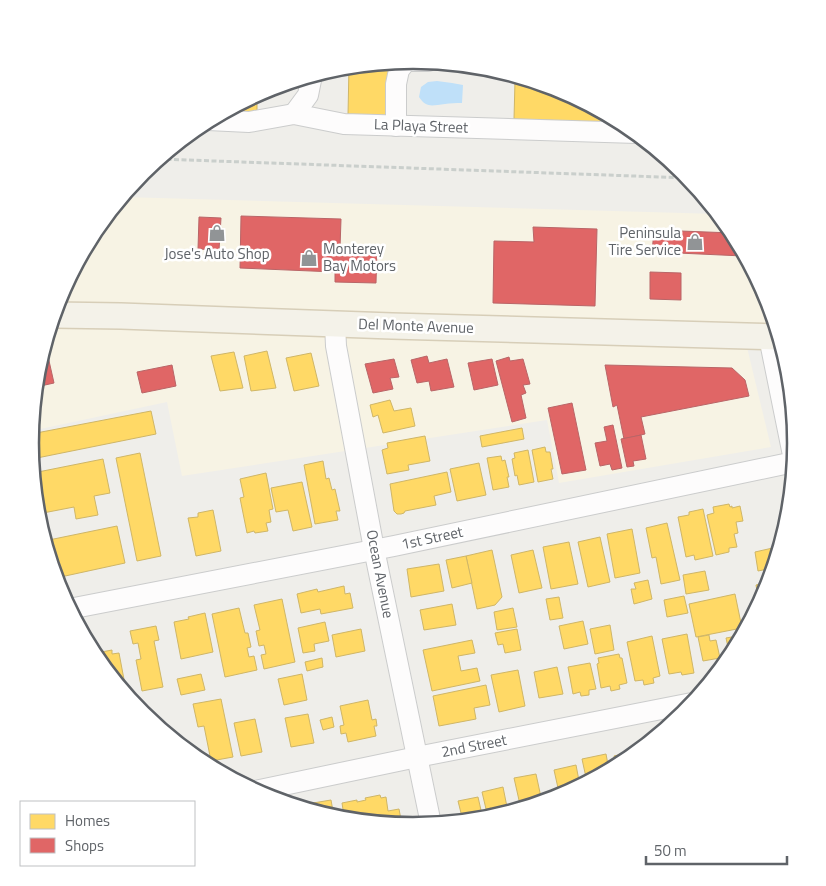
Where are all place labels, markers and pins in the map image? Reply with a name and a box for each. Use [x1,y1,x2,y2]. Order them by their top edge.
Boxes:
place label: Peninsula Tire Service [608,221,681,261]
shop icon: Jose's Auto Shop [207,223,227,243]
shop icon: Peninsula Tire Service [685,232,705,252]
place label: Monterey Bay Motors [323,237,396,277]
place label: Jose's Auto Shop [164,242,270,265]
shop icon: Monterey Bay Motors [299,248,319,268]

